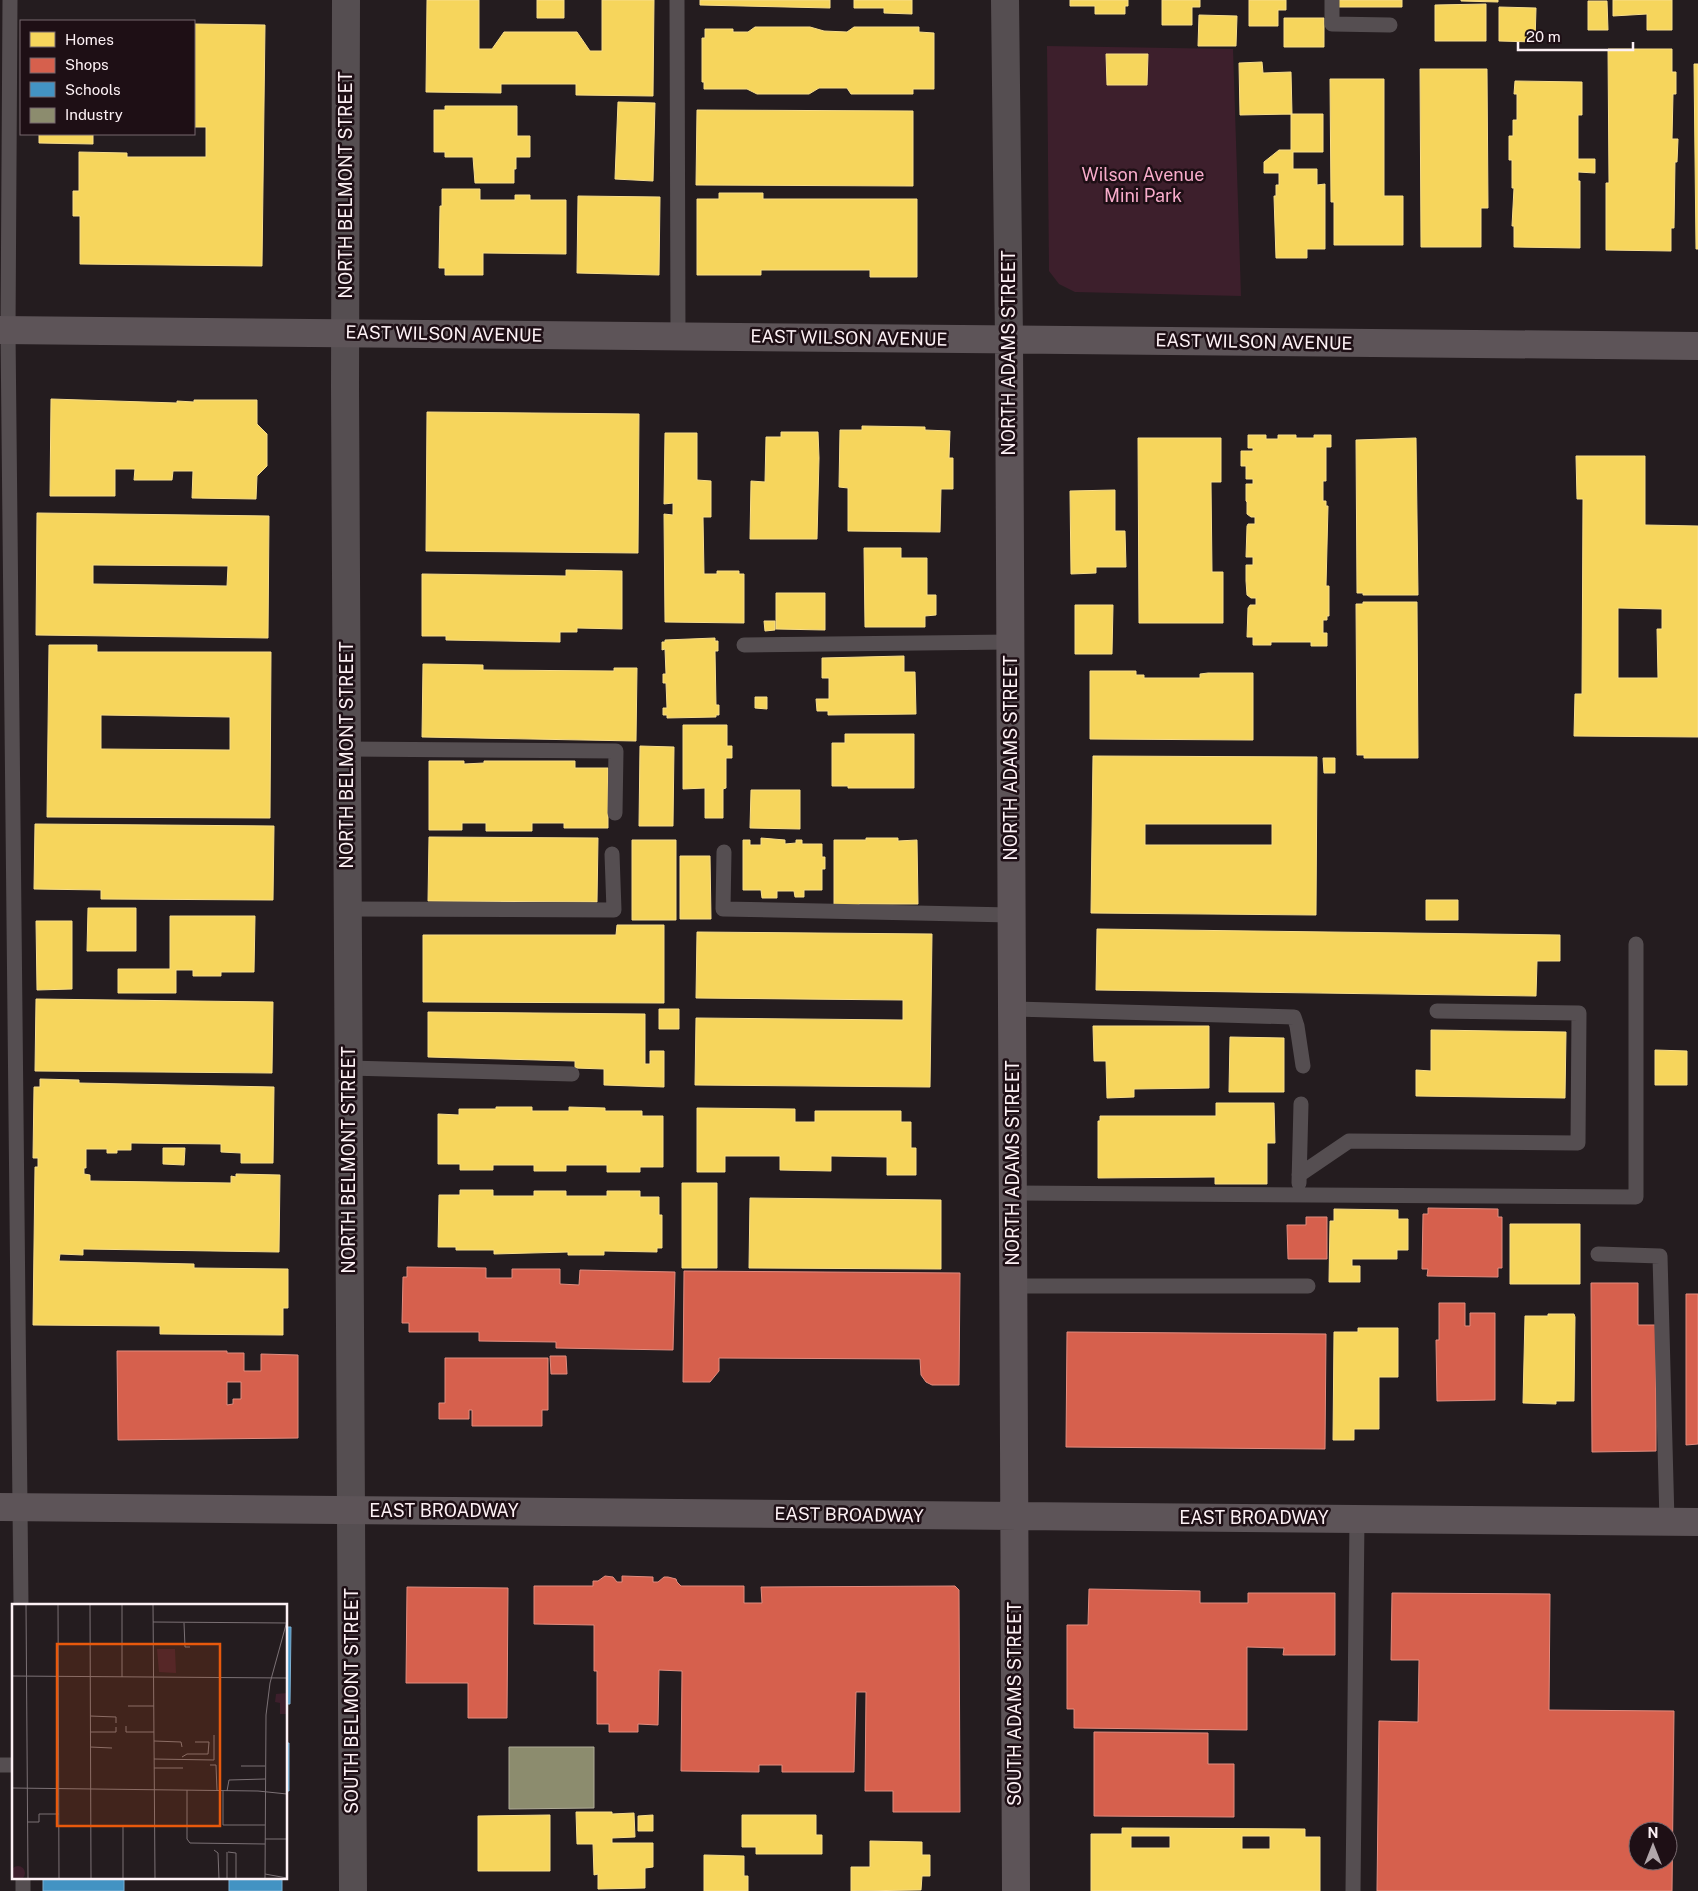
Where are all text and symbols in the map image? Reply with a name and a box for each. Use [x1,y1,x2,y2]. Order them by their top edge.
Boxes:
legend [20,20,195,135]
scale bar [1518,20,1633,52]
text: 20 m [1526,28,1561,45]
text: Homes [65,31,114,48]
text: Shops [65,56,109,73]
street label: NORTH BELMONT STREET [335,71,356,299]
text: Schools [65,81,121,98]
text: Industry [65,106,123,123]
park label: Wilson Avenue Mini Park [1082,164,1204,206]
street label: NORTH ADAMS STREET [998,250,1019,456]
street label: EAST WILSON AVENUE [345,321,543,346]
street label: EAST WILSON AVENUE [750,325,948,350]
street label: EAST WILSON AVENUE [1155,329,1353,354]
street label: NORTH BELMONT STREET [336,641,357,869]
street label: NORTH ADAMS STREET [1000,655,1021,861]
street label: NORTH BELMONT STREET [338,1046,359,1274]
street label: NORTH ADAMS STREET [1002,1060,1023,1266]
street label: EAST BROADWAY [369,1500,519,1521]
street label: EAST BROADWAY [774,1503,924,1526]
street label: EAST BROADWAY [1179,1507,1329,1528]
street label: SOUTH BELMONT STREET [341,1588,362,1814]
street label: SOUTH ADAMS STREET [1004,1602,1025,1806]
inset map [12,1604,288,1878]
north arrow [1628,1821,1678,1871]
text: N [1648,1825,1658,1841]

